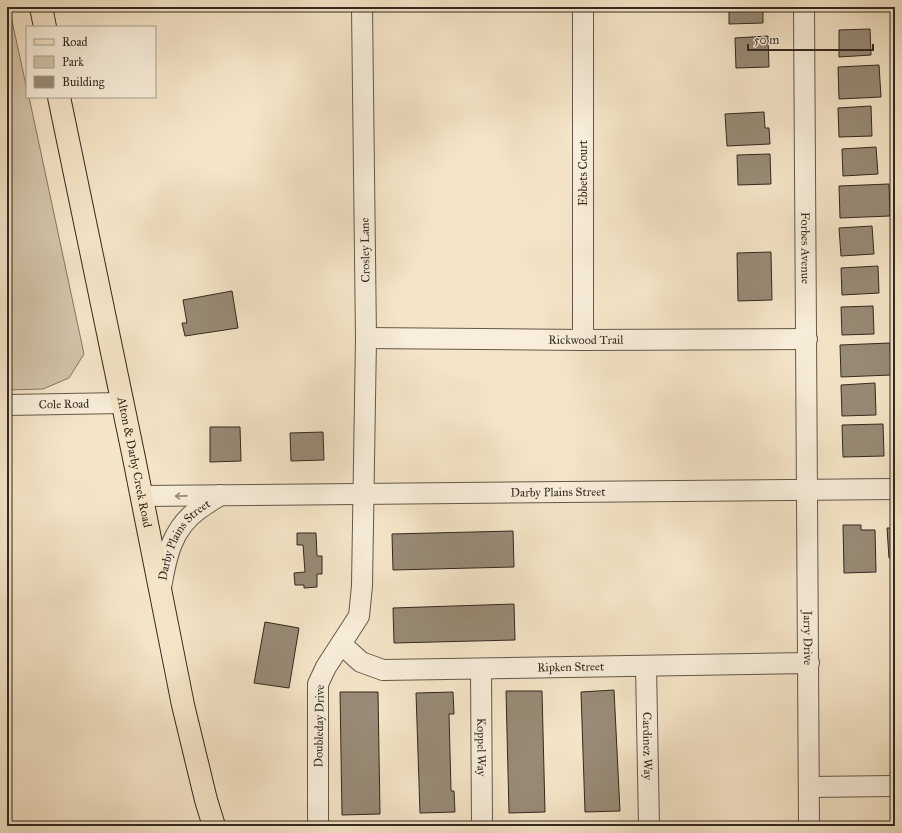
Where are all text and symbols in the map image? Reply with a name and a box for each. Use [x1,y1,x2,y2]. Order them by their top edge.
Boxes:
legend [26,26,156,98]
scale bar [748,26,873,52]
text: 50 m [754,33,779,47]
text: Road [62,35,88,49]
text: Park [62,55,84,69]
text: Building [62,75,105,90]
street label: Ebbets Court [576,139,590,206]
street label: Forbes Avenue [798,212,813,284]
street label: Crosley Lane [357,217,373,283]
street label: Rickwood Trail [548,333,624,347]
street label: Alton & Darby Creek Road [114,395,155,529]
street label: Cole Road [39,397,89,411]
street label: Darby Plains Street [511,485,606,500]
one-way arrow [175,492,188,500]
street label: Darby Plains Street [155,496,213,582]
street label: Jarry Drive [800,609,815,665]
street label: Ripken Street [537,659,605,674]
street label: Doubleday Drive [311,684,327,768]
street label: Cardinez Way [640,712,655,781]
street label: Koppel Way [474,718,489,777]

